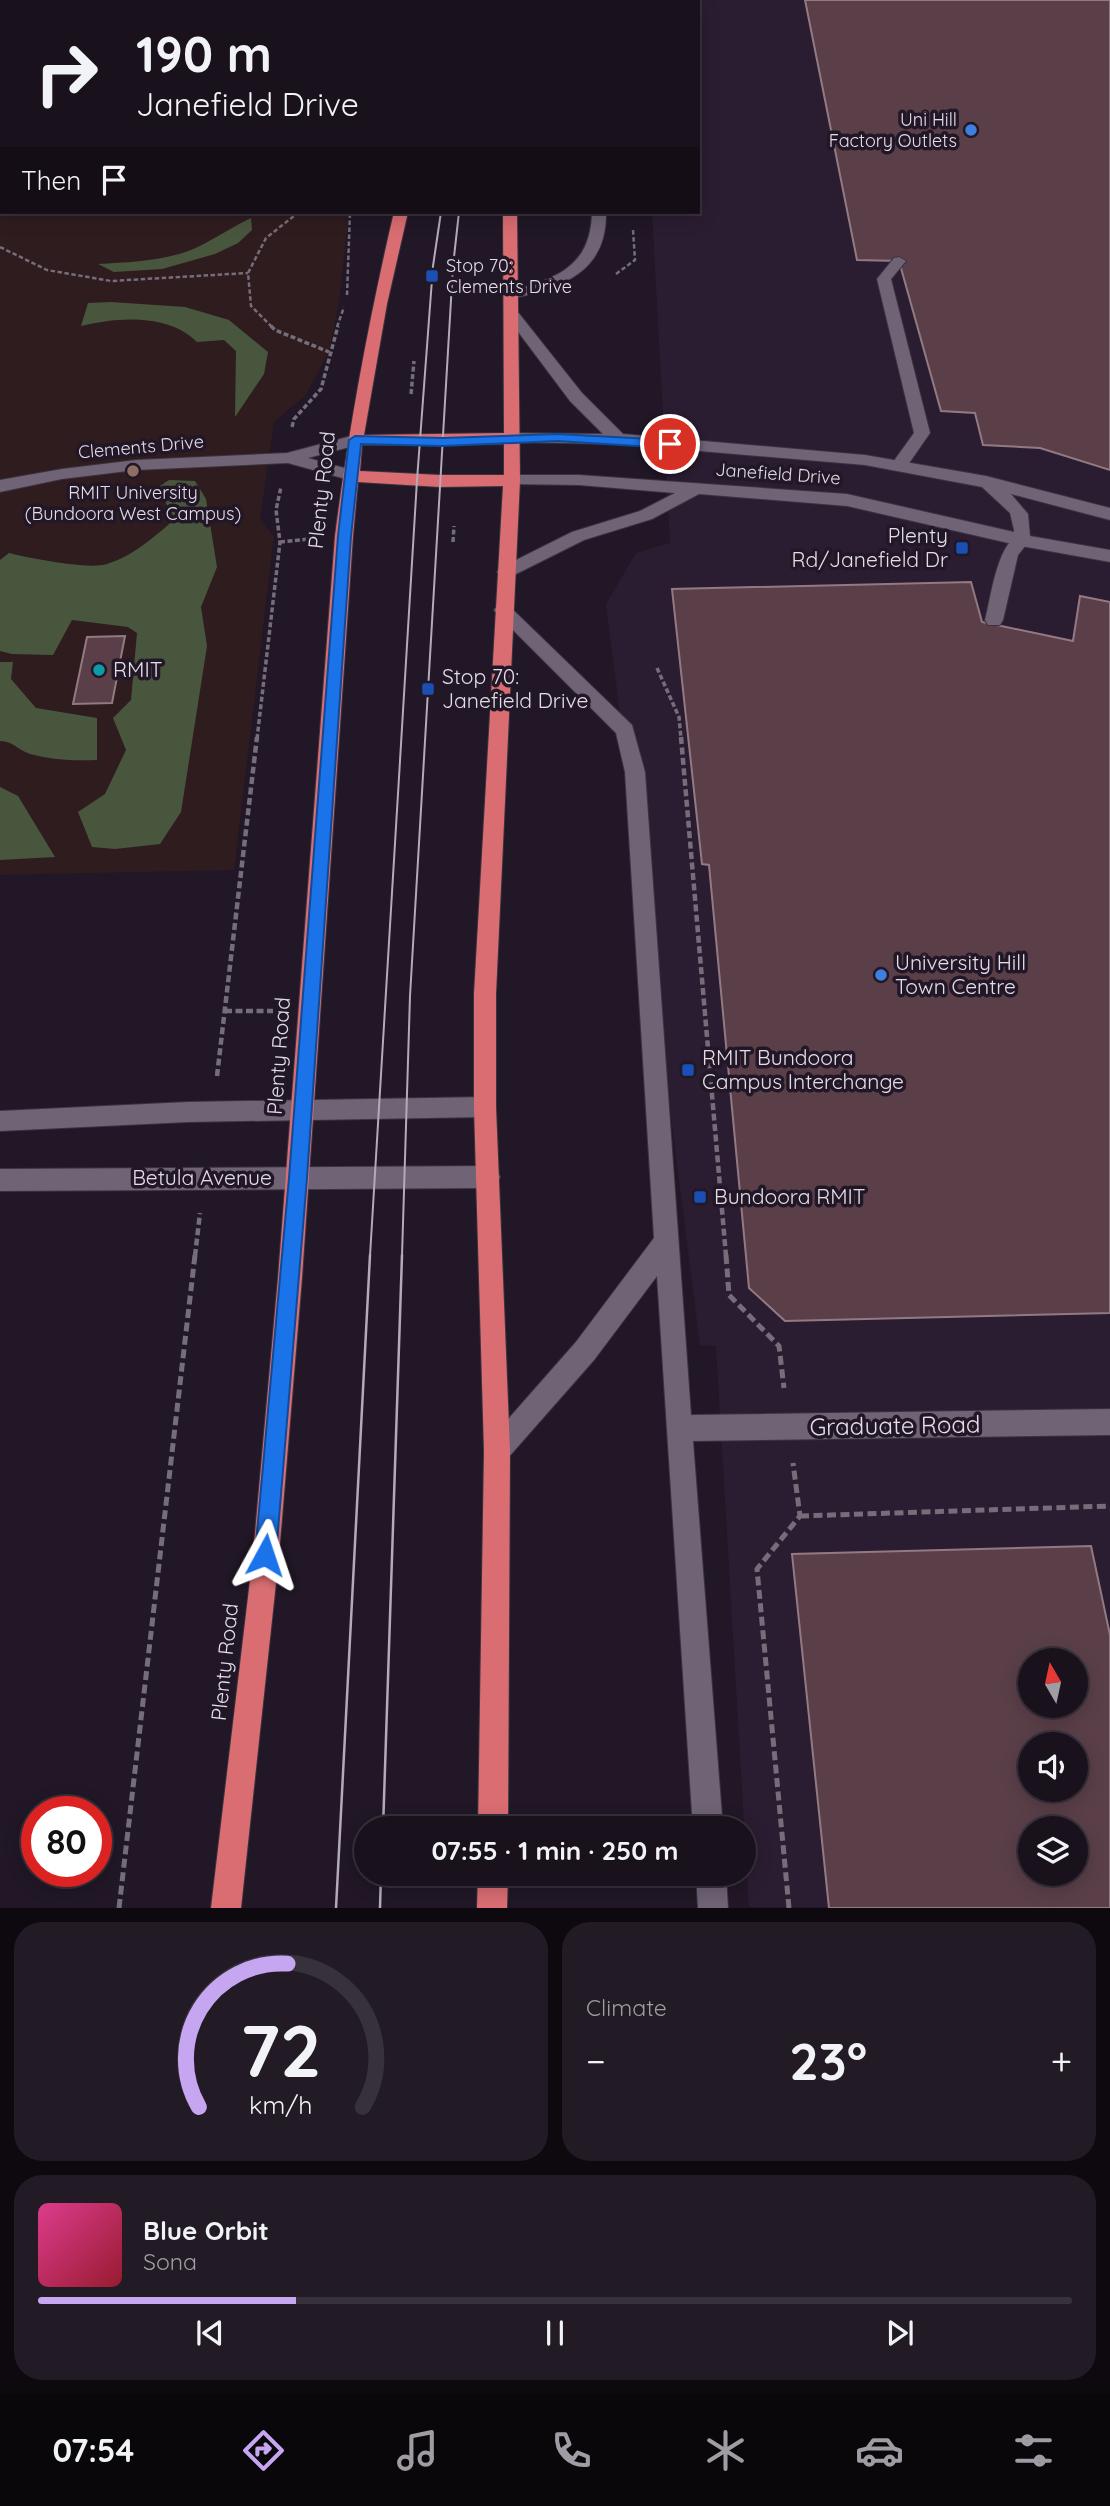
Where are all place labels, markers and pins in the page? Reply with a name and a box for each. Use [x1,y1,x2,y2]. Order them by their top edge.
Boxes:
place label: Uni Hill Factory Outlets [829,108,957,152]
marker: Uni Hill Factory Outlets [963,122,979,138]
place label: Stop 70: Clements Drive [446,254,572,298]
marker: Stop 70: Clements Drive [424,268,440,284]
pin [640,414,700,474]
marker: RMIT University (Bundoora West Campus) [125,463,141,479]
place label: RMIT University (Bundoora West Campus) [25,481,241,525]
place label: Plenty Rd/Janefield Dr [791,522,948,572]
marker: Plenty Rd/Janefield Dr [954,540,970,556]
place label: RMIT [113,656,162,682]
marker: RMIT [91,662,107,678]
place label: Stop 70: Janefield Drive [442,663,588,713]
marker: Stop 70: Janefield Drive [420,681,436,697]
place label: University Hill Town Centre [895,949,1026,999]
marker: University Hill Town Centre [873,967,889,983]
place label: RMIT Bundoora Campus Interchange [702,1044,904,1094]
marker: RMIT Bundoora Campus Interchange [680,1062,696,1078]
place label: Bundoora RMIT [714,1183,866,1209]
marker: Bundoora RMIT [692,1189,708,1205]

